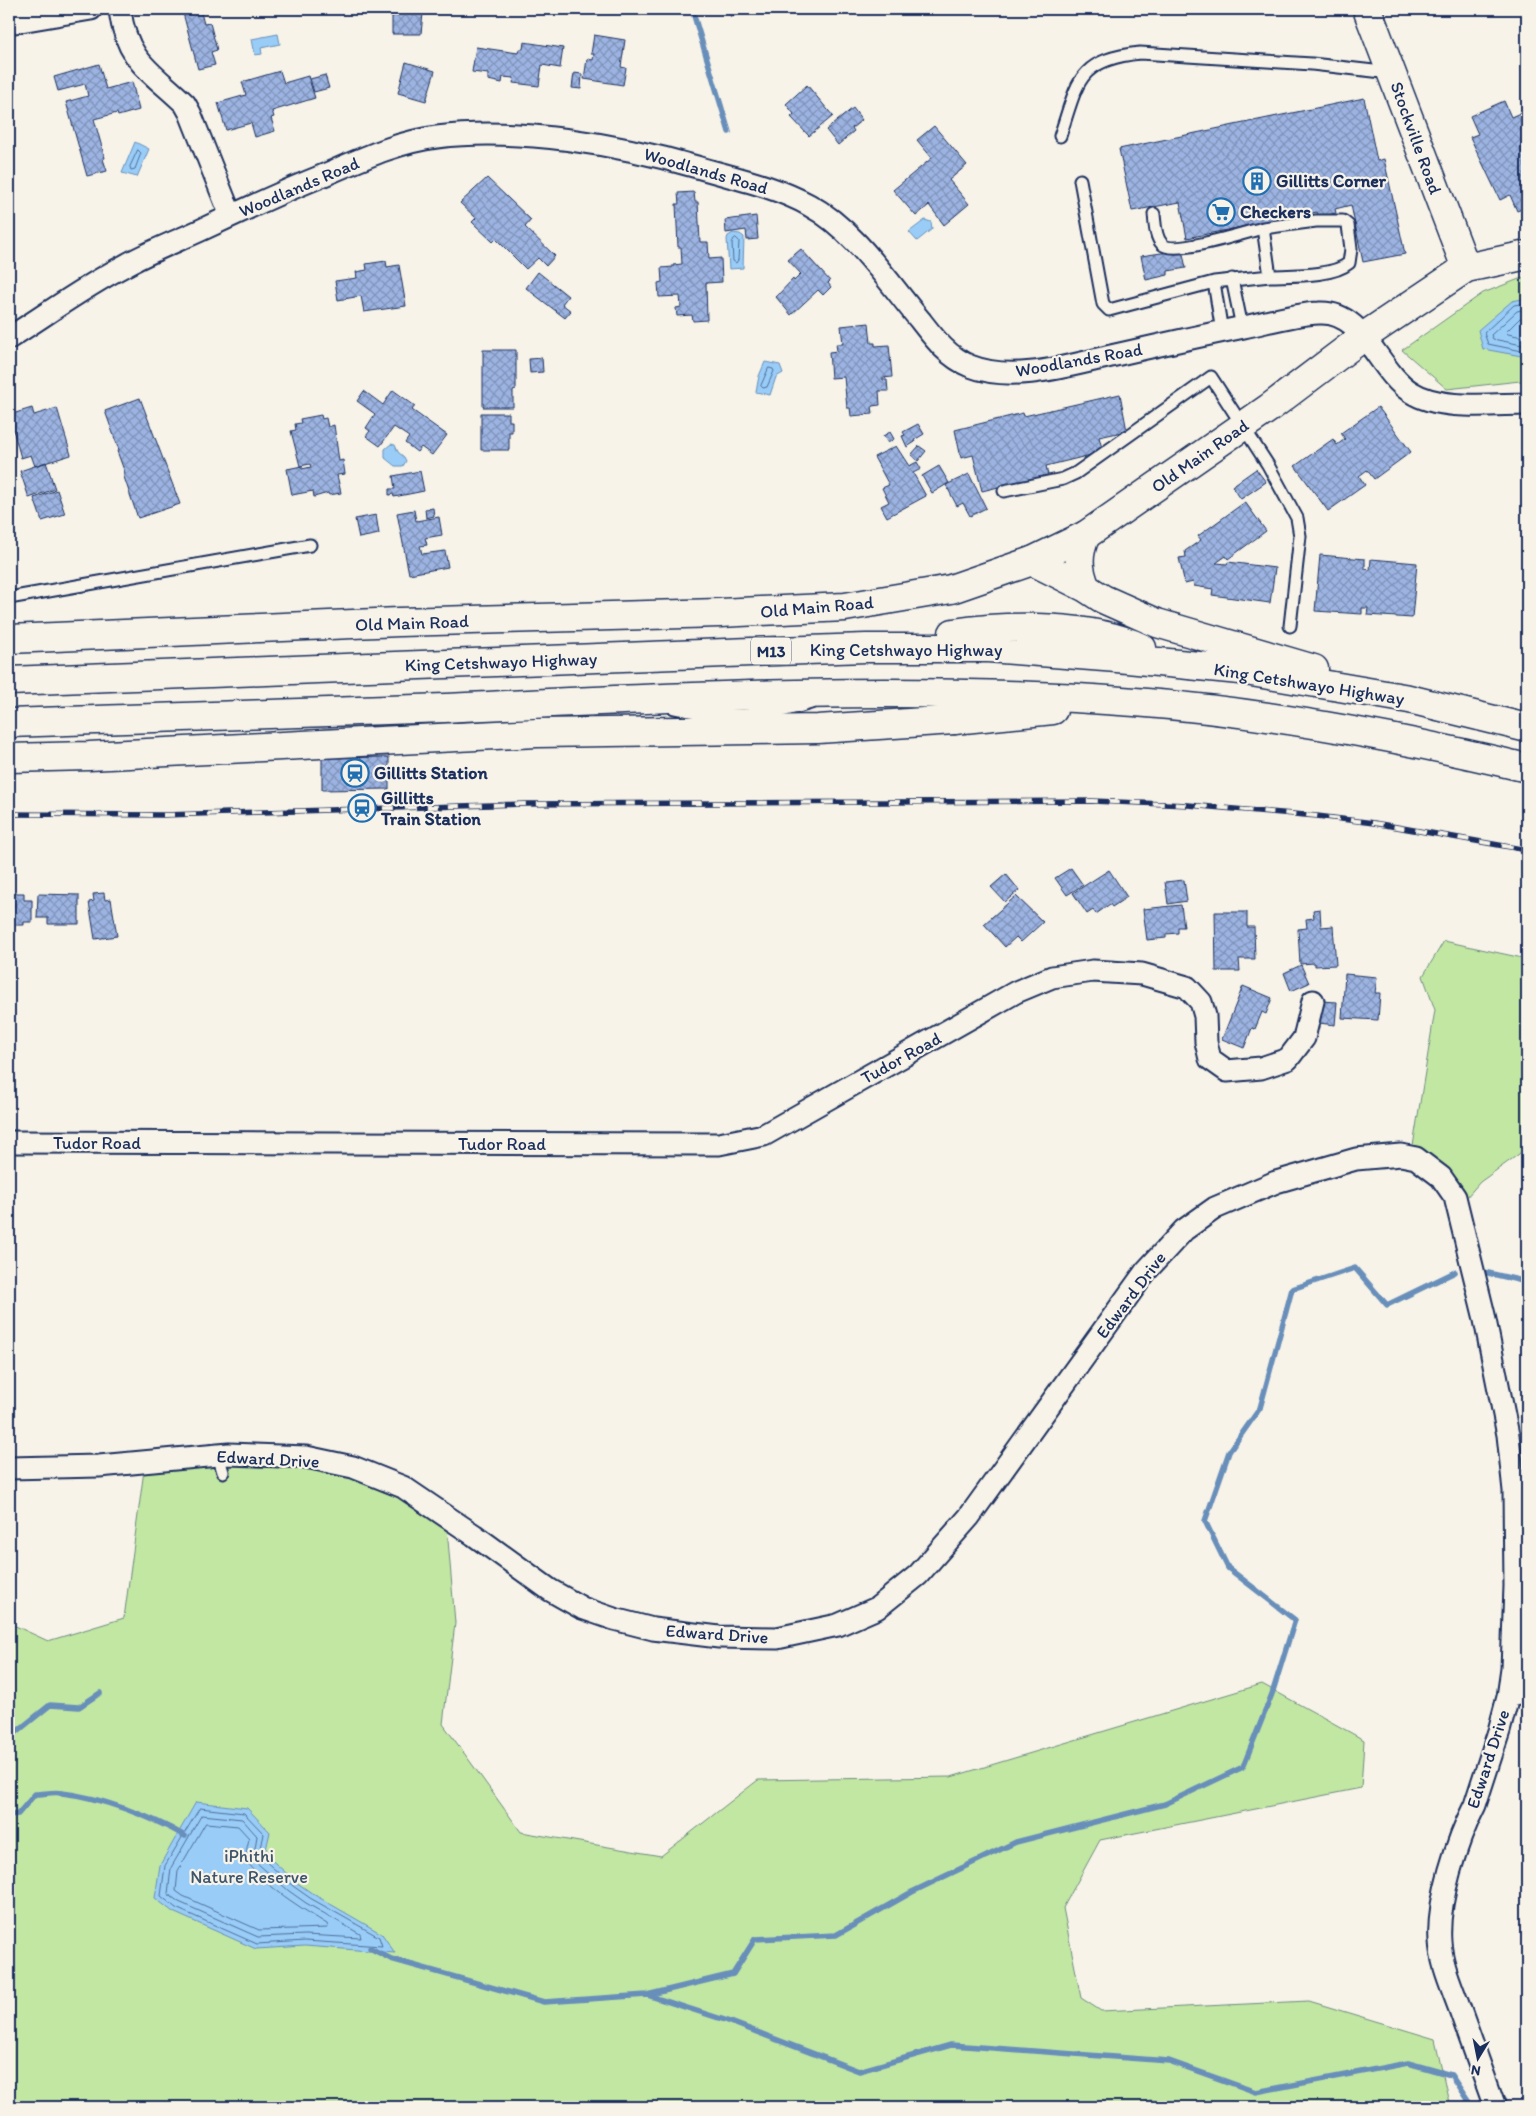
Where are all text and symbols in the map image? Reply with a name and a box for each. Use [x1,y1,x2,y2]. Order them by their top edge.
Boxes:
street label: Stockville Road [1385,79,1447,197]
street label: Woodlands Road [641,143,771,199]
street label: Woodlands Road [236,152,363,222]
building icon: Gillitts Corner [1242,166,1272,196]
place label: Gillitts Corner [1276,170,1387,192]
supermarket icon: Checkers [1206,197,1236,227]
place label: Checkers [1240,201,1311,223]
street label: Woodlands Road [1014,338,1144,382]
street label: Old Main Road [1147,414,1253,498]
street label: Old Main Road [759,591,875,623]
street label: Old Main Road [355,610,469,636]
road number: M13 [751,637,791,664]
street label: King Cetshwayo Highway [810,639,1003,661]
street label: King Cetshwayo Highway [404,648,598,676]
street label: King Cetshwayo Highway [1212,658,1406,710]
station icon: Gillitts Station [340,758,370,788]
place label: Gillitts Station [374,762,488,784]
place label: Gillitts Train Station [380,787,481,830]
station icon: Gillitts Train Station [347,793,377,823]
street label: Tudor Road [857,1027,945,1089]
street label: Tudor Road [53,1132,141,1154]
street label: Tudor Road [458,1133,546,1155]
street label: Edward Drive [1091,1247,1171,1343]
street label: Edward Drive [216,1445,320,1473]
street label: Edward Drive [665,1619,769,1649]
street label: Edward Drive [1462,1707,1514,1811]
park label: iPhithi Nature Reserve [190,1845,308,1888]
north arrow [1454,2034,1504,2084]
text: N [1470,2061,1482,2080]

